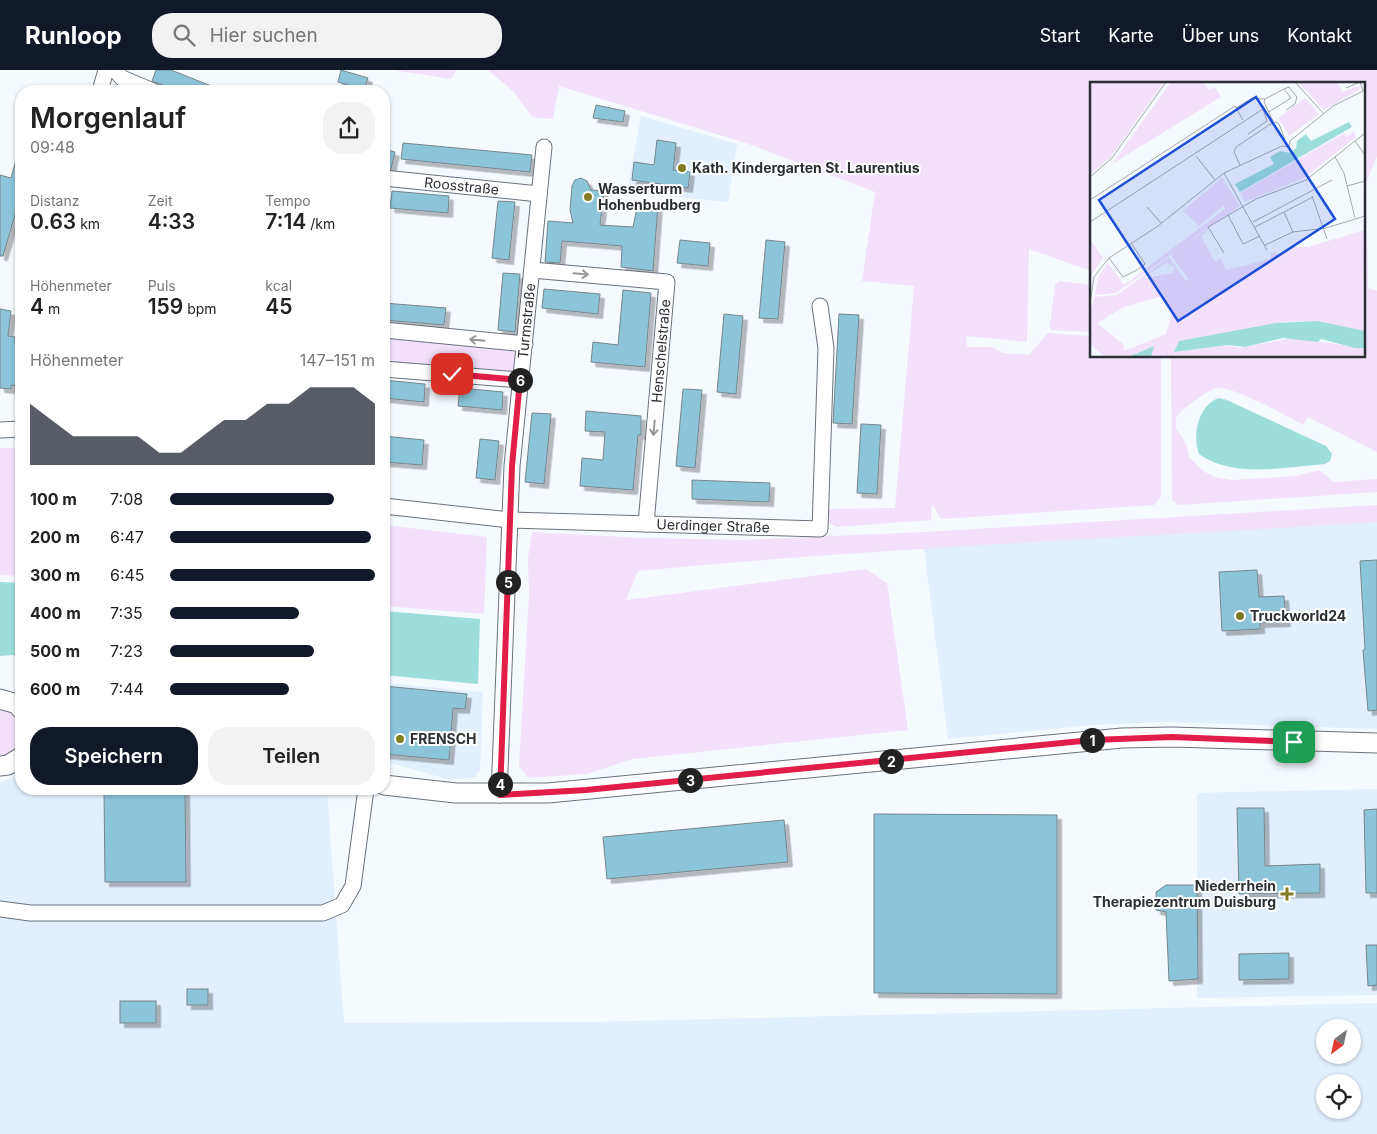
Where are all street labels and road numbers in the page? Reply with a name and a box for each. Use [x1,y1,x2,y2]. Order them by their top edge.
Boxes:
street label: Roosstraße [423,173,500,198]
street label: Turmstraße [514,282,538,360]
street label: Henschelstraße [648,298,673,403]
street label: Uerdinger Straße [656,515,770,536]

